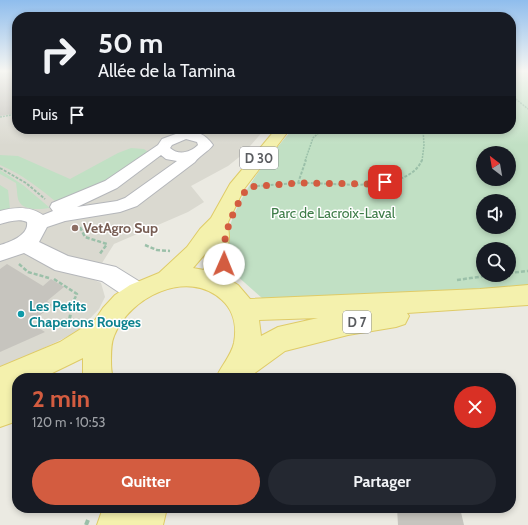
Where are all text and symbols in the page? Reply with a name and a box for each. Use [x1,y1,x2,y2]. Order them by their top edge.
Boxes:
text: 50 m [98,26,163,60]
icon: right [32,28,84,80]
text: Allée de la Tamina [98,60,236,82]
icon: arrive [66,104,88,126]
text: Puis [32,106,58,124]
north arrow [476,146,516,186]
map controls [476,146,516,282]
road number: D 30 [240,147,278,169]
pin [368,165,402,199]
icon: arrive [374,171,396,193]
button: sound [476,194,516,234]
park label: Parc de Lacroix-Laval [271,204,396,222]
place label: VetAgro Sup [83,219,158,237]
marker: VetAgro Sup [70,223,80,233]
button: search [476,242,516,282]
position arrow [203,243,245,285]
place label: Les Petits Chaperons Rouges [29,297,141,331]
marker: Les Petits Chaperons Rouges [16,309,26,319]
road number: D 7 [343,311,371,333]
text: 2 min [32,384,90,413]
button: close [454,386,496,428]
text: 120 m · 10:53 [32,414,105,430]
button: Quitter [32,459,260,505]
button: Partager [268,459,496,505]

